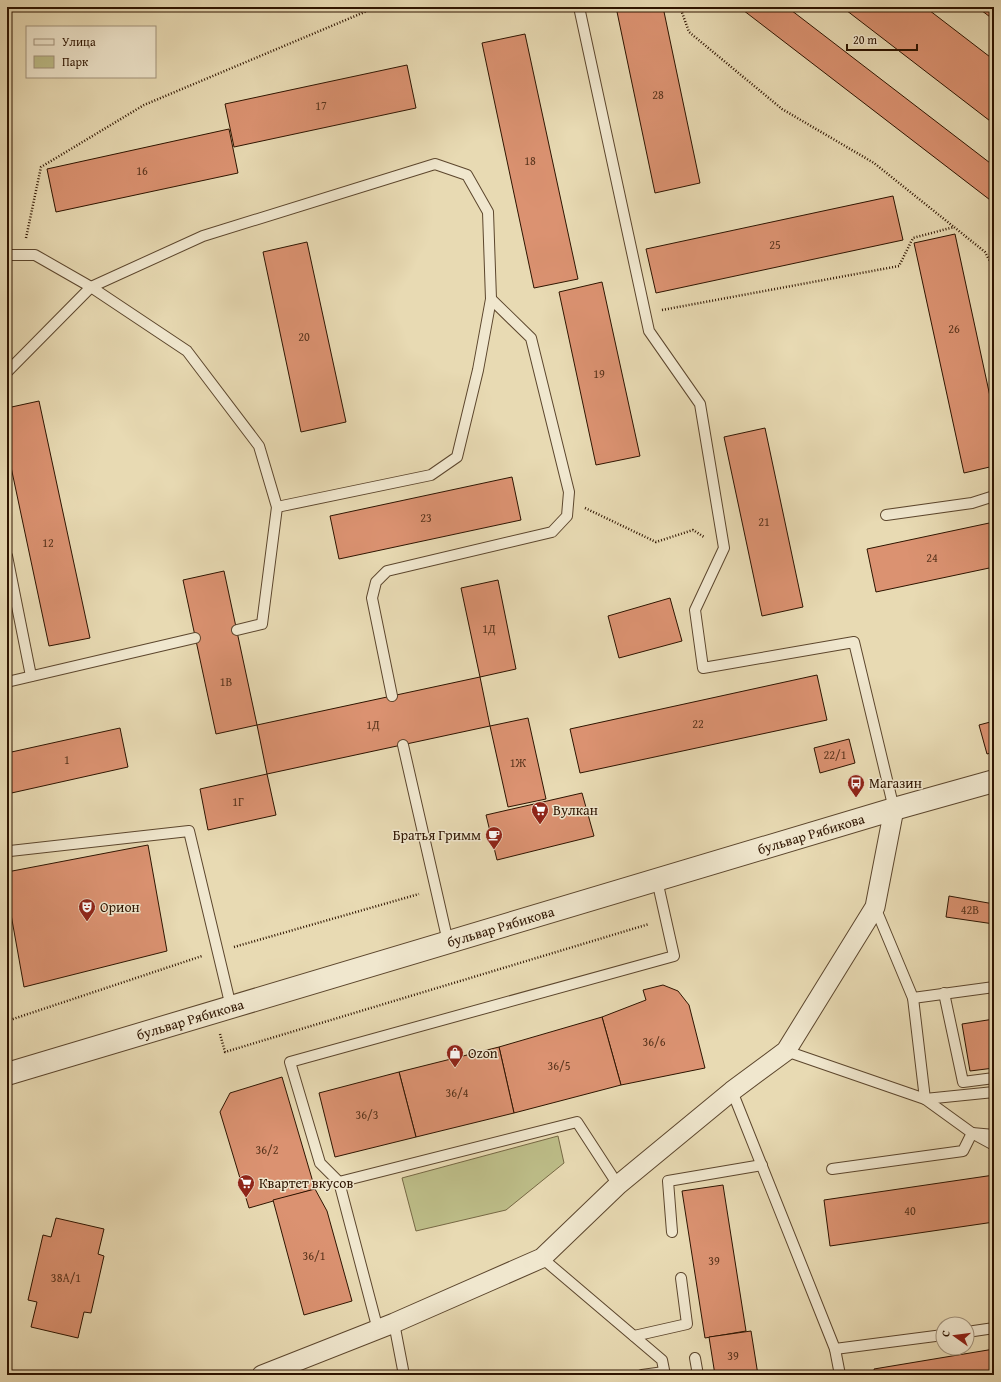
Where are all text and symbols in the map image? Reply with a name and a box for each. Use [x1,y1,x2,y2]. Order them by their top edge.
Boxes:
legend [26,26,156,78]
scale bar [847,26,917,52]
text: 20 m [853,31,877,48]
text: Улица [62,33,96,50]
text: Парк [62,53,89,70]
house number: 28 [652,86,664,103]
house number: 17 [315,97,327,114]
house number: 18 [524,152,536,169]
house number: 16 [136,162,148,179]
house number: 25 [769,236,781,253]
house number: 26 [948,320,960,337]
house number: 20 [298,328,310,345]
house number: 19 [593,365,605,382]
house number: 23 [420,509,432,526]
house number: 21 [758,513,770,530]
house number: 12 [42,534,54,551]
house number: 24 [926,549,938,566]
house number: 1Д [482,620,496,637]
house number: 1В [220,673,232,690]
house number: 22 [692,715,704,732]
house number: 1Д [366,716,380,733]
house number: 22/1 [824,746,847,763]
house number: 1 [64,751,70,768]
house number: 1Ж [510,754,527,771]
bus stop icon: Магазин [846,773,866,798]
place label: Магазин [869,773,922,793]
house number: 1Г [232,793,244,810]
supermarket icon: Вулкан [530,800,550,825]
place label: Вулкан [553,800,598,820]
street label: бульвар Рябикова [755,808,867,859]
place label: Братья Гримм [393,825,481,845]
cafe icon: Братья Гримм [484,825,504,850]
theatre icon: Орион [77,897,97,922]
place label: Орион [100,897,140,917]
street label: бульвар Рябикова [444,901,557,952]
house number: 42В [961,901,979,918]
street label: бульвар Рябикова [134,994,246,1045]
house number: 36/6 [643,1033,666,1050]
shop icon: Ozon [445,1043,465,1068]
place label: Ozon [468,1043,498,1063]
house number: 36/5 [548,1057,571,1074]
house number: 36/4 [446,1084,469,1101]
house number: 36/3 [356,1106,379,1123]
house number: 36/2 [256,1141,279,1158]
supermarket icon: Квартет вкусов [236,1173,256,1198]
place label: Квартет вкусов [259,1173,353,1193]
house number: 40 [904,1202,916,1219]
house number: 36/1 [303,1247,326,1264]
house number: 39 [708,1252,720,1269]
house number: 38А/1 [51,1269,81,1286]
north arrow [935,1316,975,1356]
text: С [937,1329,954,1339]
house number: 39 [727,1347,739,1364]

